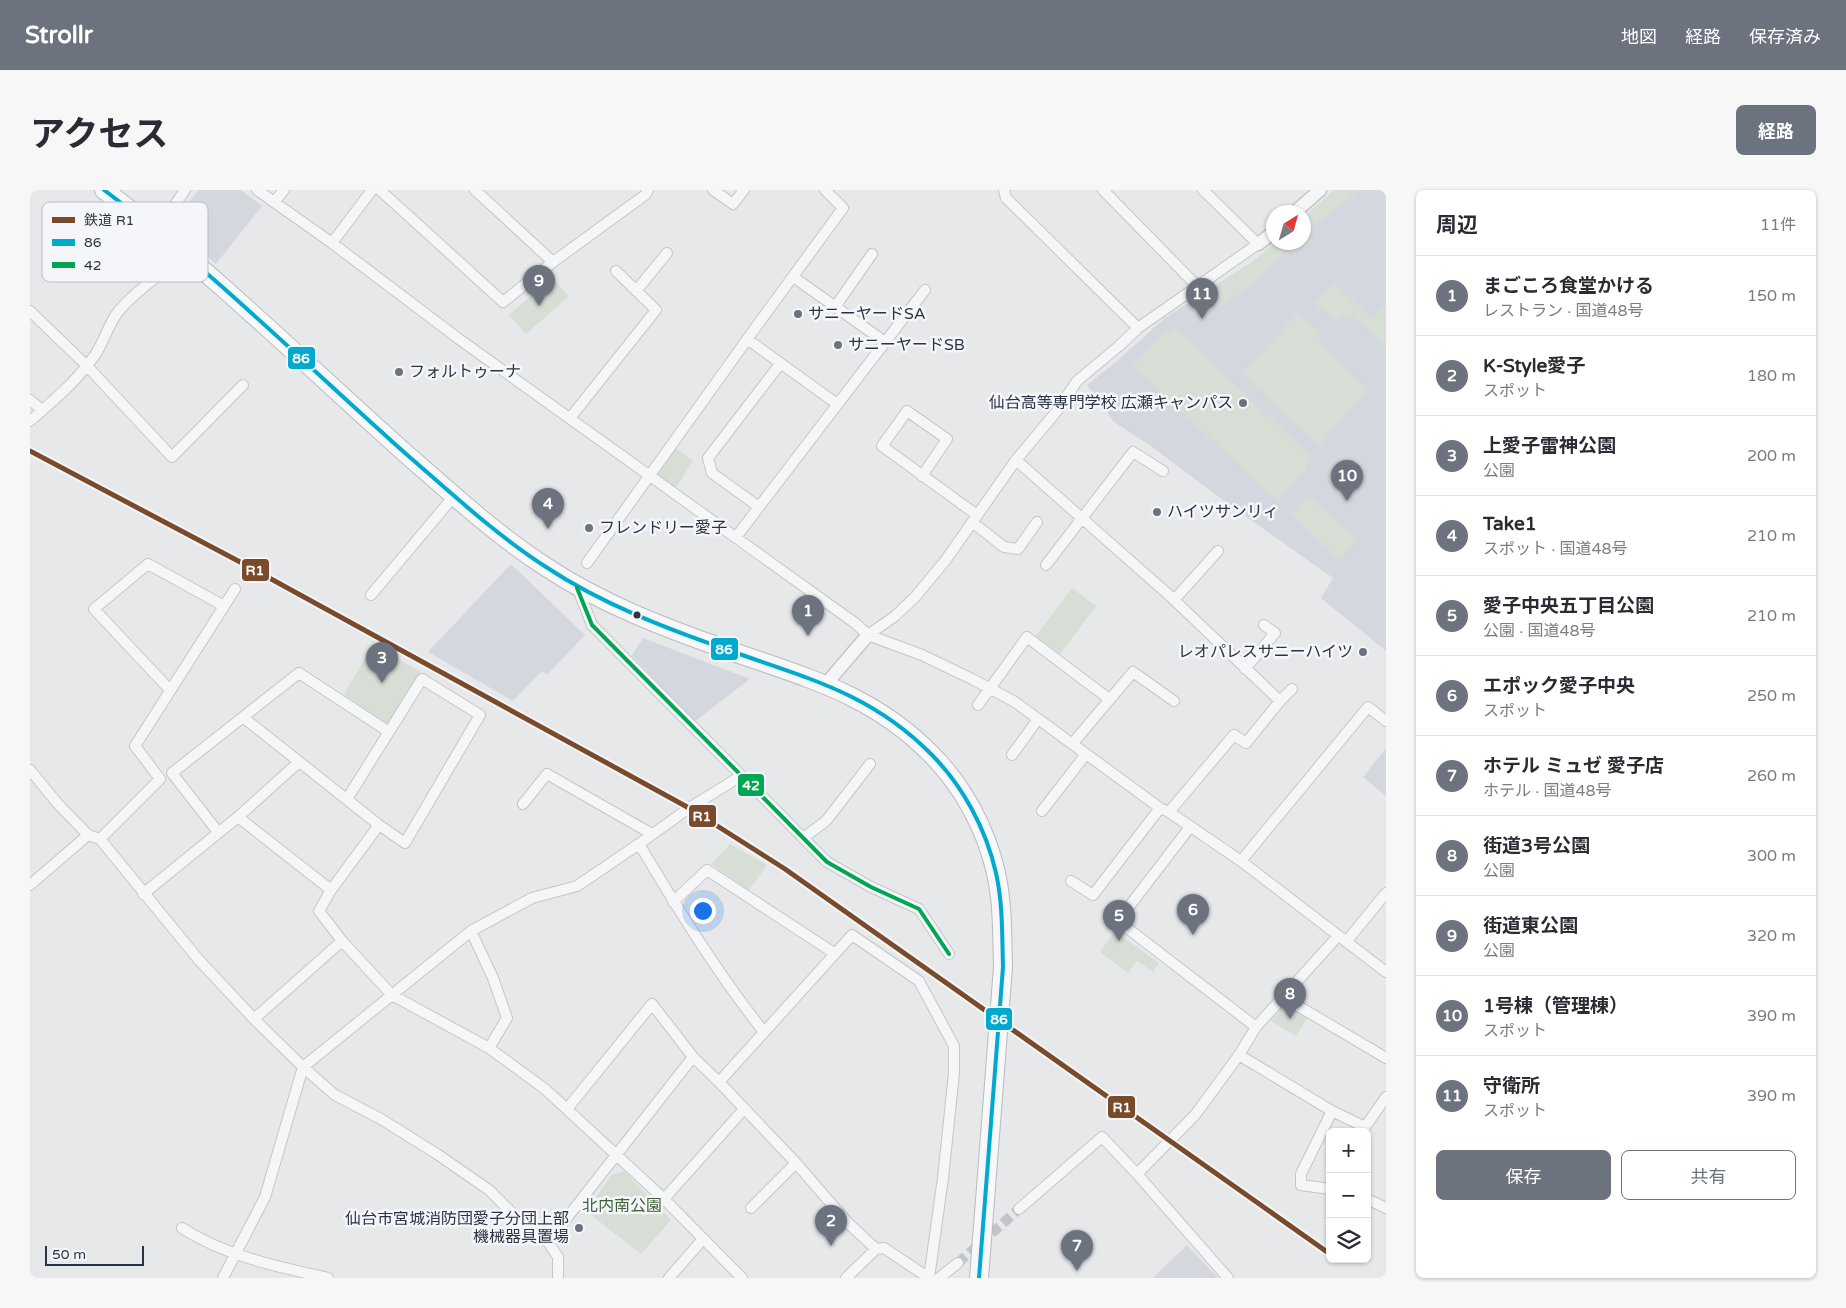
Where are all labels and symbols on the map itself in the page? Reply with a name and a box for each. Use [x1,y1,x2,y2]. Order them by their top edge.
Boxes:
legend [42,202,208,282]
north arrow [1266,205,1311,250]
text: 鉄道 R1 [84,212,134,229]
text: 86 [84,234,102,251]
text: 42 [84,257,102,274]
pin: 9 [523,265,555,306]
pin: 11 [1186,278,1218,319]
place label: サニーヤードSA [808,304,926,324]
marker: サニーヤードSA [792,308,804,320]
place label: サニーヤードSB [848,335,965,355]
marker: サニーヤードSB [832,339,844,351]
line badge: 86 [287,346,316,370]
text: 86 [292,350,310,367]
place label: フォルトゥーナ [409,362,521,382]
marker: フォルトゥーナ [393,366,405,378]
place label: 仙台高等専門学校 広瀬キャンパス [989,393,1233,413]
marker: 仙台高等専門学校 広瀬キャンパス [1237,397,1249,409]
pin: 10 [1331,460,1363,501]
pin: 4 [532,488,564,529]
place label: ハイツサンリィ [1167,502,1279,522]
marker: ハイツサンリィ [1151,506,1163,518]
place label: フレンドリー愛子 [599,518,727,538]
marker: フレンドリー愛子 [583,522,595,534]
line badge: R1 [241,558,270,582]
text: R1 [246,562,264,579]
pin: 1 [792,595,824,636]
unlabelled marker [632,610,642,620]
line badge: 86 [710,637,739,661]
text: 86 [715,641,733,658]
pin: 3 [366,642,398,683]
place label: レオパレスサニーハイツ [1178,642,1353,662]
marker: レオパレスサニーハイツ [1357,646,1369,658]
line badge: 42 [737,773,765,797]
text: 42 [742,777,760,794]
line badge: R1 [688,804,717,828]
text: R1 [693,808,711,825]
pin: 6 [1177,894,1209,935]
your location [690,898,716,924]
pin: 5 [1103,900,1135,941]
pin: 8 [1274,978,1306,1019]
line badge: 86 [985,1007,1013,1031]
text: 86 [990,1011,1008,1028]
line badge: R1 [1107,1095,1136,1119]
text: R1 [1113,1099,1131,1116]
park label: 北内南公園 [582,1196,662,1216]
pin: 2 [815,1205,847,1246]
place label: 仙台市宮城消防団愛子分団上部 機械器具置場 [345,1209,569,1247]
marker: 仙台市宮城消防団愛子分団上部 機械器具置場 [573,1222,585,1234]
pin: 7 [1061,1230,1093,1271]
scale bar [45,1243,144,1266]

